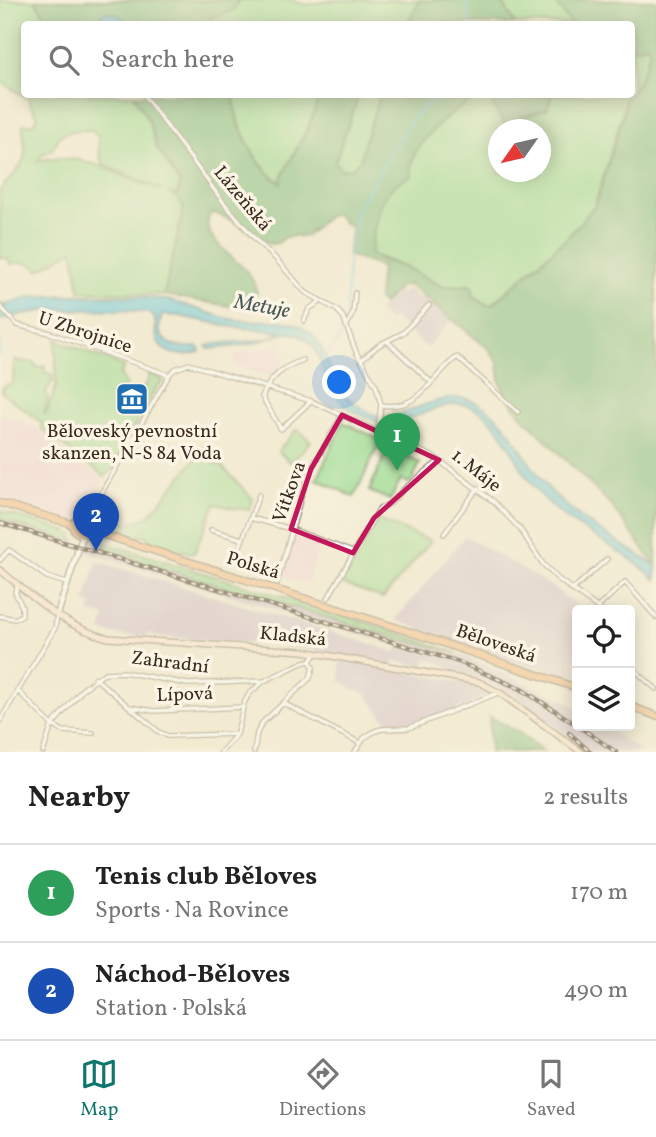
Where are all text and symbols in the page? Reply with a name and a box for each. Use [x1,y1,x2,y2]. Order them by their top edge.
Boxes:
search box [21,21,635,98]
icon: search [45,41,83,79]
text: Search here [101,42,234,78]
north arrow [488,119,551,182]
street label: Lázeňská [207,161,277,237]
water label: Metuje [231,288,292,326]
street label: U Zbrojnice [35,306,135,360]
your location [322,365,356,399]
museum icon: Běloveský pevnostní skanzen, N-S 84 Voda [113,380,151,418]
pin: 1 [374,413,420,471]
place label: Běloveský pevnostní skanzen, N-S 84 Voda [42,419,222,467]
street label: 1. Máje [445,443,507,499]
street label: Vítkova [267,458,313,526]
pin: 2 [73,493,119,551]
street label: Polská [223,546,283,586]
map controls [572,605,635,731]
button: locate [572,605,635,668]
street label: Běloveská [452,618,540,670]
street label: Kladská [258,621,328,653]
street label: Zahradní [130,645,211,681]
button: layers [572,668,635,731]
street label: Lípová [156,681,214,709]
text: Nearby [28,777,130,819]
text: 2 results [543,782,628,814]
text: Tenis club Běloves [95,859,317,895]
text: 1 [46,877,56,909]
text: 170 m [570,877,628,909]
text: Sports · Na Rovince [95,895,289,927]
text: Náchod-Běloves [95,957,290,993]
text: 2 [45,975,57,1007]
text: 490 m [564,975,628,1007]
text: Station · Polská [95,993,247,1025]
tab: Map [80,1055,118,1123]
tab: Directions [279,1055,366,1123]
tab: Saved [527,1055,576,1123]

